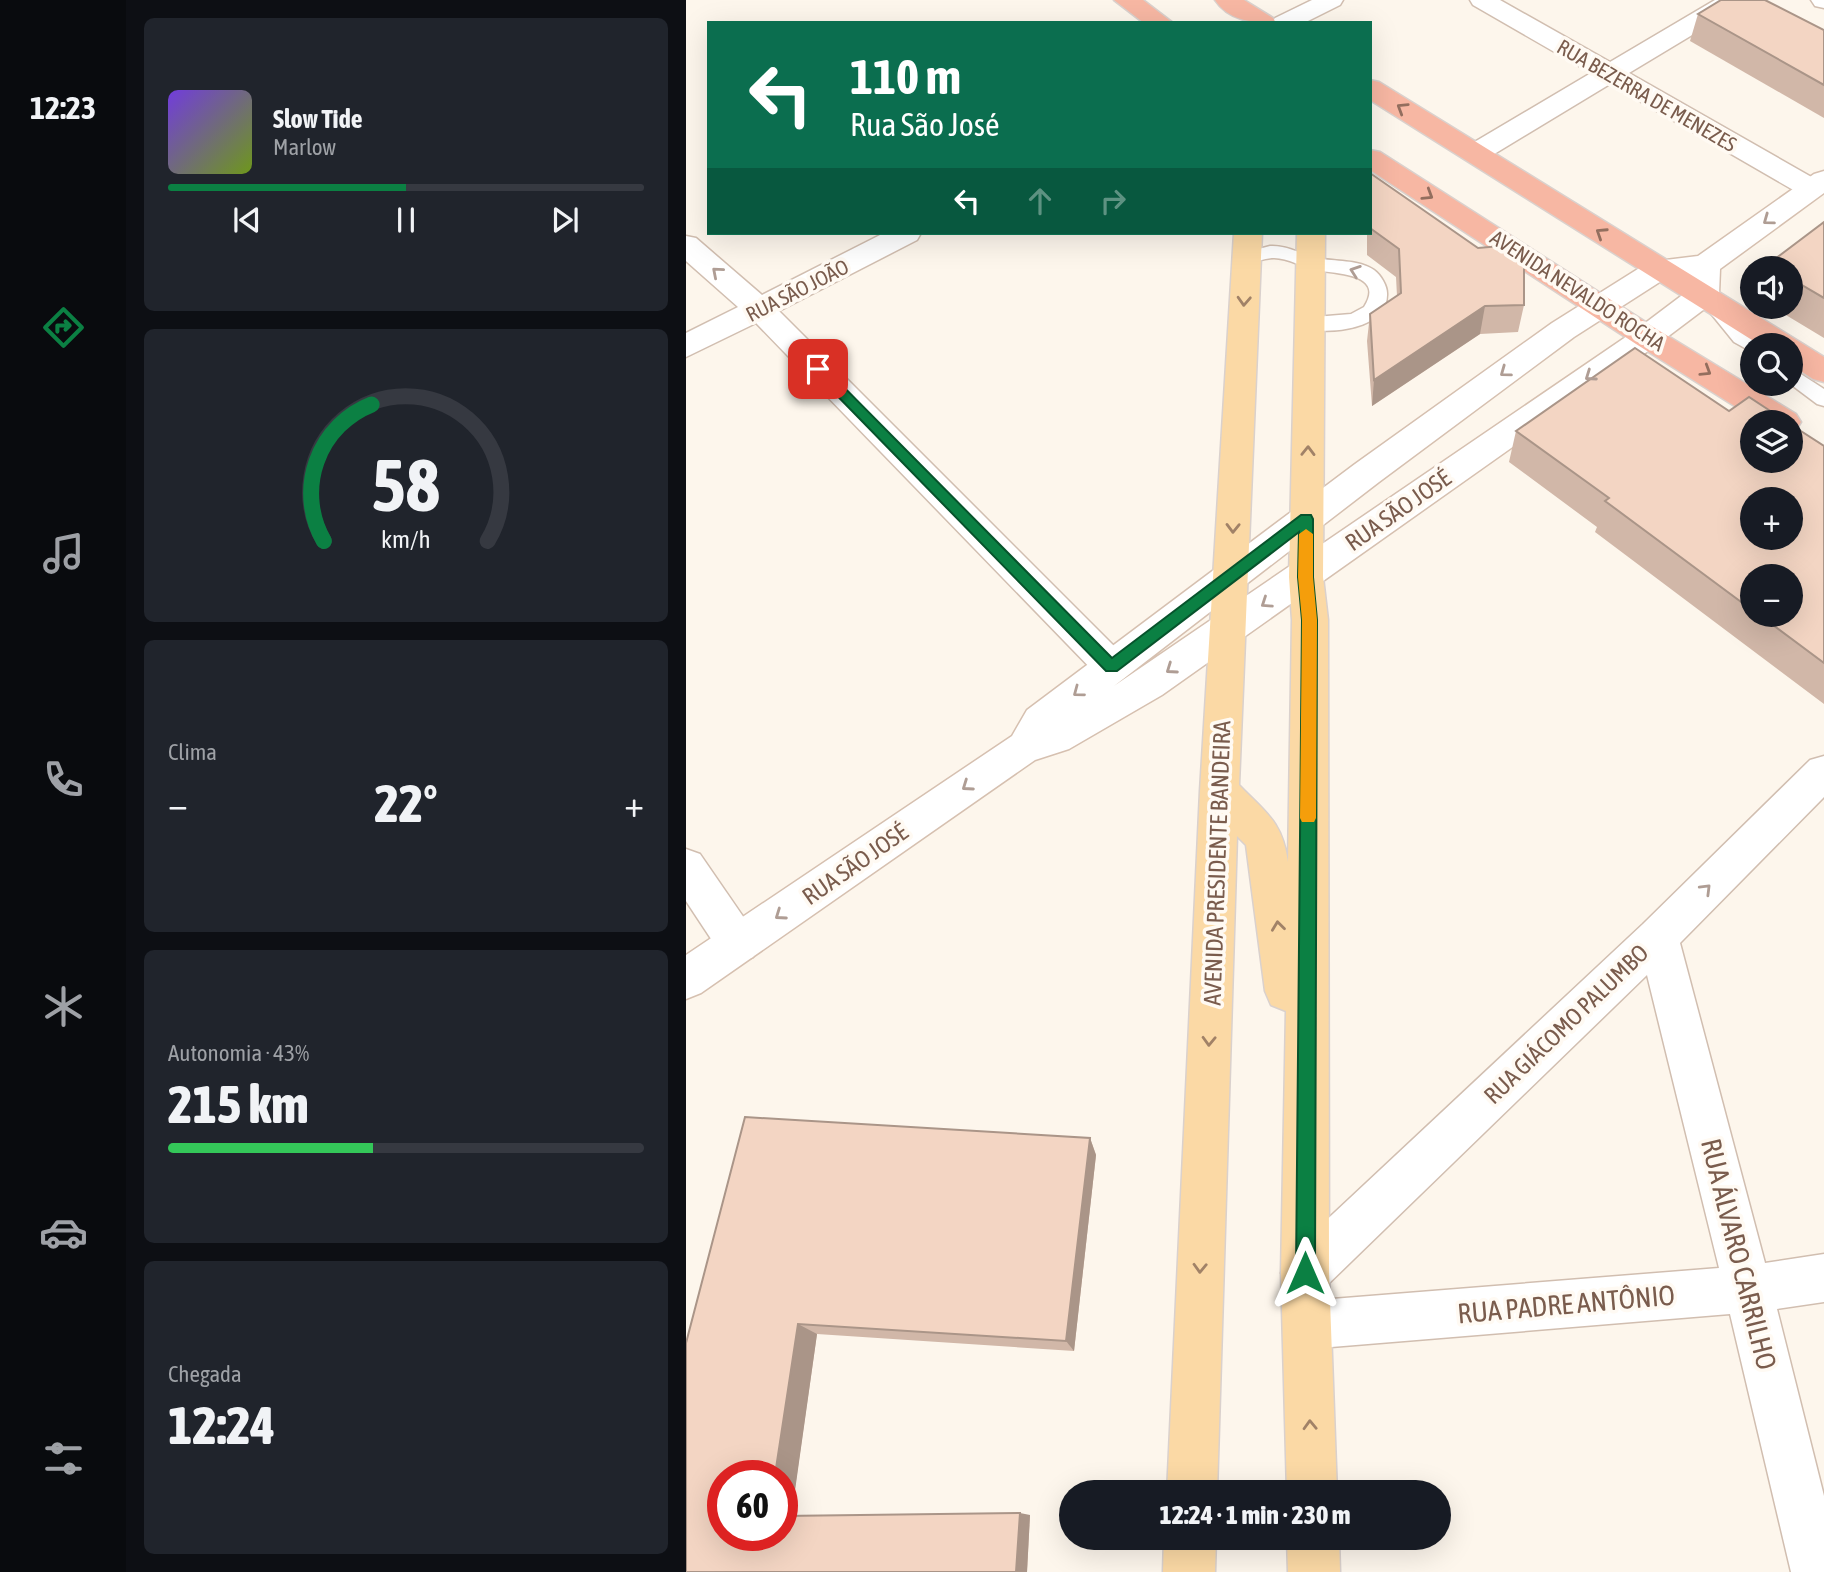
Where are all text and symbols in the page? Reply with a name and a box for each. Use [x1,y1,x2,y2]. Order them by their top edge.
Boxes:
street label: RUA BEZERRA DE MENEZES [1553,34,1741,156]
text: 110 m [850,48,961,104]
icon: left [735,49,826,140]
text: 12:23 [30,89,96,126]
one-way arrow [1397,103,1410,116]
text: Slow Tide [273,104,363,134]
text: Rua São José [850,106,1000,143]
text: Marlow [273,134,336,160]
icon: left [948,182,986,220]
icon: ahead [1021,182,1059,220]
icon: right [1094,182,1132,220]
one-way arrow [1420,186,1433,199]
icon: previous [228,201,266,239]
icon: pause [387,201,425,239]
icon: next [546,201,584,239]
one-way arrow [1763,212,1776,224]
street label: AVENIDA NEVALDO ROCHA [1486,225,1670,356]
one-way arrow [1595,228,1608,241]
street label: RUA SÃO JOÃO [742,254,852,326]
map controls [1740,256,1803,627]
button: sound [1740,256,1803,319]
one-way arrow [1350,265,1362,279]
one-way arrow [712,268,725,280]
one-way arrow [1237,296,1252,307]
icon: directions [39,303,88,352]
button: search [1740,333,1803,396]
pin [788,339,848,399]
icon: arrive [799,350,837,388]
one-way arrow [1698,363,1711,376]
one-way arrow [1500,364,1513,377]
one-way arrow [1585,368,1598,381]
button: layers [1740,410,1803,473]
text: 58 [372,444,440,527]
one-way arrow [1300,445,1316,456]
street label: RUA SÃO JOSÉ [1340,464,1456,556]
button: + [1740,487,1803,550]
one-way arrow [1225,523,1240,534]
text: km/h [381,525,431,553]
icon: music [39,529,88,578]
button: − [1740,564,1803,627]
one-way arrow [1261,595,1274,608]
one-way arrow [1166,661,1179,673]
one-way arrow [1074,684,1086,696]
street label: AVENIDA PRESIDENTE BANDEIRA [1199,720,1235,1006]
text: Clima [168,739,217,765]
icon: phone [39,755,88,804]
text: 22° [374,773,438,833]
one-way arrow [962,778,975,790]
text: − [168,782,188,825]
text: + [624,782,644,825]
street label: RUA SÃO JOSÉ [797,818,913,910]
one-way arrow [1698,884,1711,897]
one-way arrow [775,907,788,919]
one-way arrow [1271,920,1286,932]
street label: RUA GIÁCOMO PALUMBO [1479,939,1653,1109]
icon: climate [39,982,88,1031]
one-way arrow [1202,1036,1217,1047]
text: Autonomia · 43% [168,1040,309,1066]
text: 215 km [168,1074,309,1134]
street label: RUA ÁLVARO CARRILHO [1695,1135,1783,1373]
icon: car [39,1208,88,1257]
position arrow [1268,1236,1342,1310]
one-way arrow [1193,1263,1208,1274]
street label: RUA PADRE ANTÔNIO [1456,1279,1676,1329]
text: Chegada [168,1361,242,1387]
text: 12:24 [168,1395,275,1455]
one-way arrow [1302,1419,1317,1430]
icon: filters [39,1434,88,1483]
speed limit sign: 60 [707,1460,798,1551]
text: 12:24 · 1 min · 230 m [1160,1500,1350,1530]

